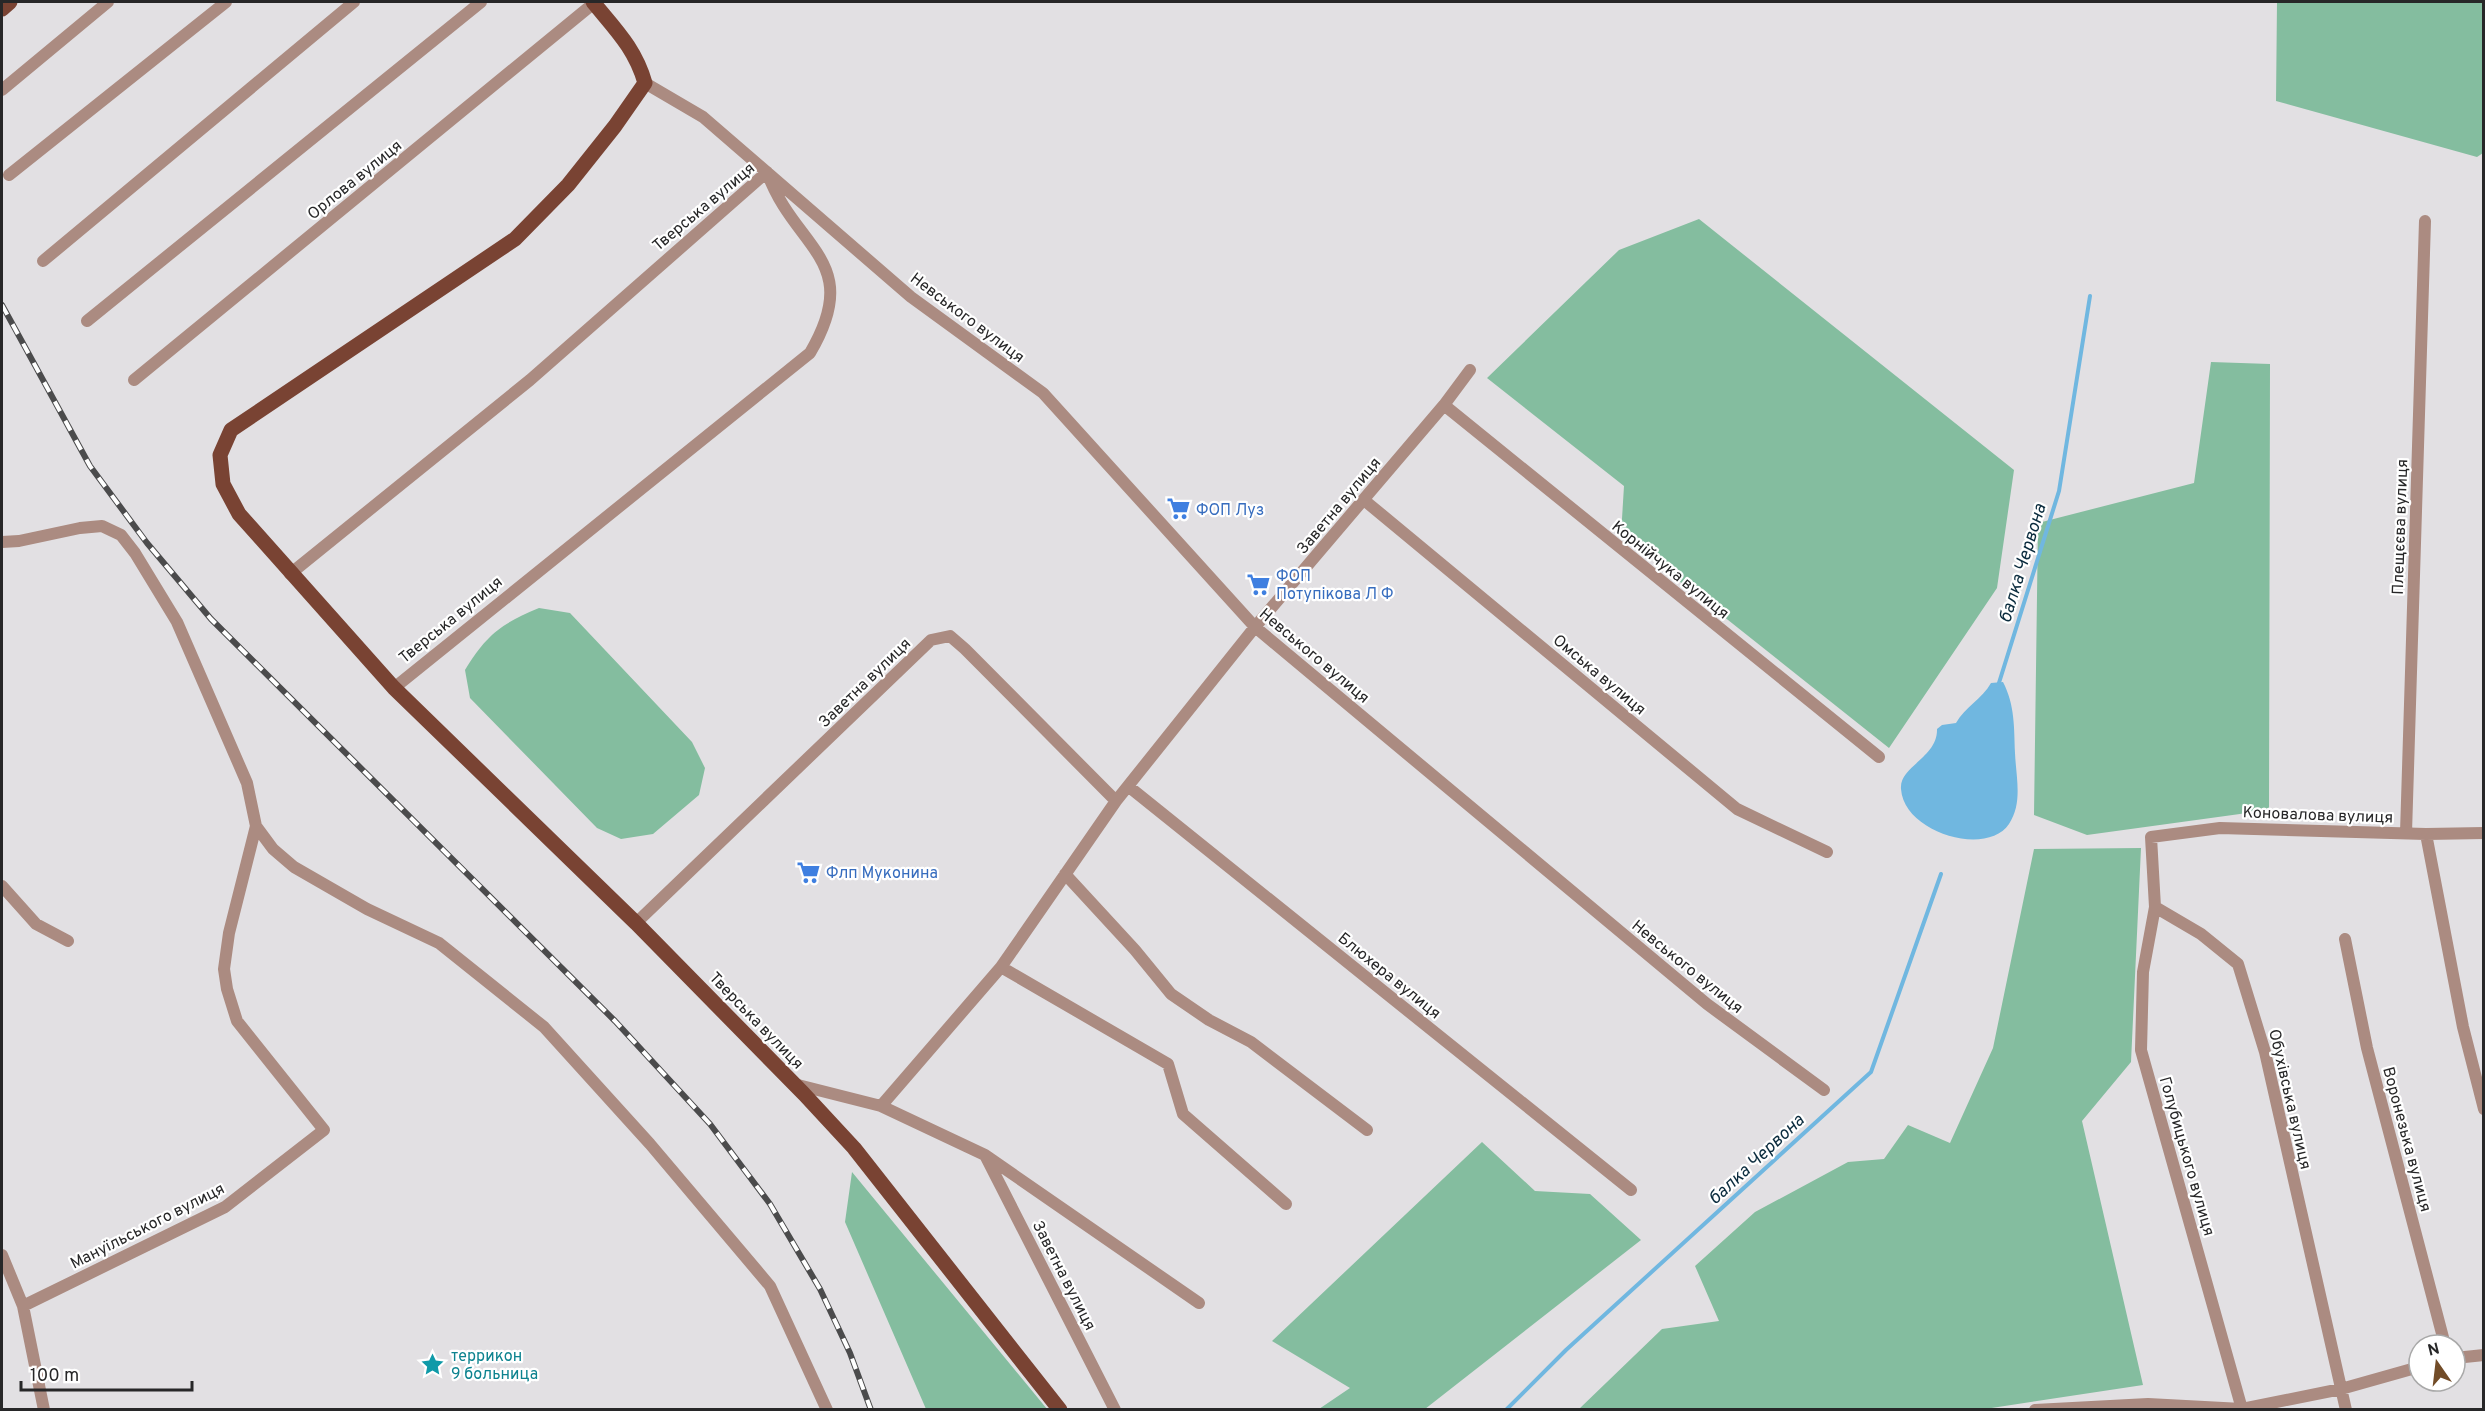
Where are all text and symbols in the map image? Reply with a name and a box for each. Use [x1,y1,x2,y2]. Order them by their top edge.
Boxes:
street label: Орлова вулиця [304,136,407,225]
street label: Тверська вулиця [649,159,760,256]
street label: Невського вулиця [906,269,1028,368]
street label: Заветна вулиця [1293,454,1386,559]
street label: Плещєєва вулиця [2389,459,2413,595]
supermarket icon: ФОП Луз [1165,496,1191,522]
place label: ФОП Луз [1196,501,1264,521]
water label: балка Червона [1994,501,2053,626]
street label: Корнійчука вулиця [1607,517,1733,624]
place label: ФОП Потупікова Л Ф [1276,567,1393,605]
supermarket icon: ФОП Потупікова Л Ф [1245,571,1271,597]
street label: Тверська вулиця [395,573,507,668]
street label: Невського вулиця [1254,605,1373,709]
street label: Омська вулиця [1548,631,1649,720]
street label: Заветна вулиця [815,634,916,732]
street label: Коновалова вулиця [2242,803,2393,829]
supermarket icon: Флп Муконина [795,859,821,885]
place label: Флп Муконина [826,864,938,884]
street label: Невського вулиця [1627,916,1747,1019]
street label: Блюхера вулиця [1333,929,1444,1024]
street label: Тверська вулиця [704,969,807,1074]
street label: Обухівська вулиця [2263,1027,2315,1172]
street label: Воронезька вулиця [2377,1065,2435,1214]
street label: Голубицького вулиця [2154,1075,2218,1238]
water label: балка Червона [1704,1109,1810,1210]
street label: Мануїльського вулиця [67,1179,228,1274]
street label: Заветна вулиця [1027,1218,1099,1334]
north arrow [2407,1333,2467,1393]
text: N [2426,1339,2442,1361]
place label: террикон 9 больница [451,1347,538,1385]
place icon: террикон 9 больница [420,1351,446,1377]
scale bar [21,1354,192,1392]
text: 100 m [30,1365,79,1388]

